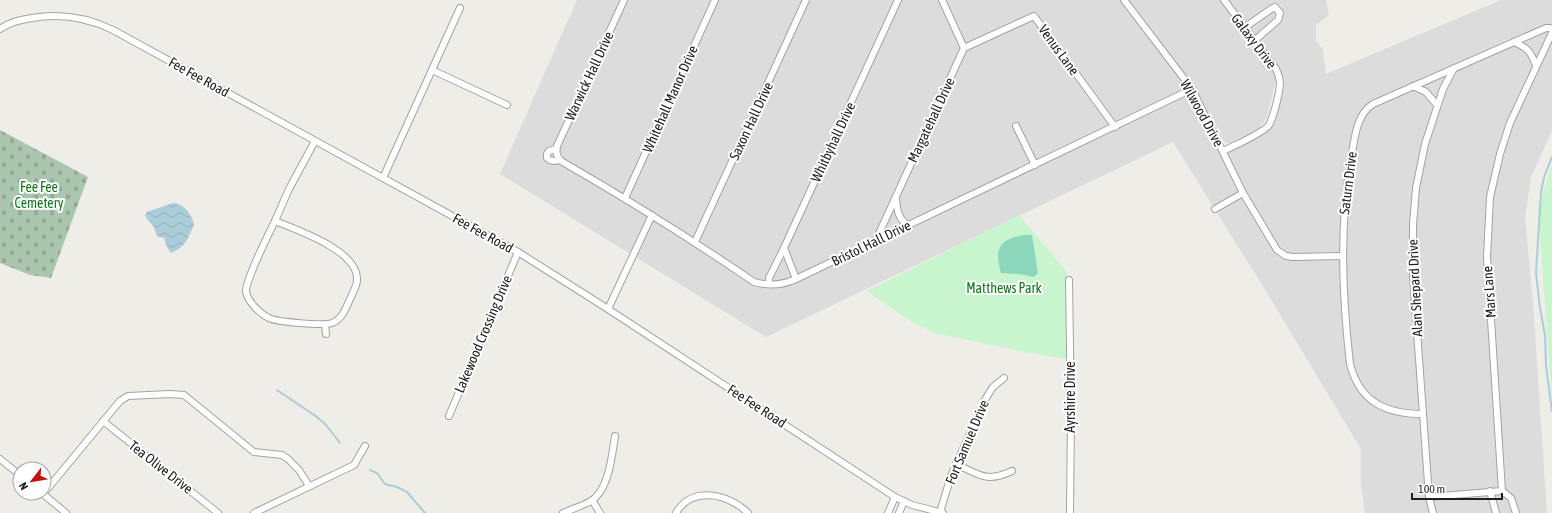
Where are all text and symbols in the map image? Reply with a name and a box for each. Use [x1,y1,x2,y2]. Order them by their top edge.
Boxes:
street label: Galaxy Drive [1228,10,1280,72]
street label: Venus Lane [1035,22,1083,78]
street label: Warwick Hall Drive [561,29,617,123]
street label: Whitehall Manor Drive [639,43,701,155]
street label: Fee Fee Road [166,54,232,100]
street label: Margatehall Drive [904,75,958,165]
street label: Wilwood Drive [1177,77,1227,149]
street label: Saxon Hall Drive [726,79,776,163]
street label: Whitbyhall Drive [808,100,858,184]
street label: Saturn Drive [1336,151,1360,215]
park label: Fee Fee Cemetery [14,179,64,211]
street label: Fee Fee Road [450,210,516,256]
street label: Bristol Hall Drive [829,217,913,269]
street label: Alan Shepard Drive [1404,239,1426,337]
street label: Mars Lane [1479,266,1499,318]
street label: Lakewood Crossing Drive [451,273,515,395]
park label: Matthews Park [966,280,1042,296]
street label: Ayrshire Drive [1062,361,1078,433]
street label: Fee Fee Road [725,381,789,431]
street label: Fort Samuel Drive [942,397,992,487]
street label: Tea Olive Drive [126,437,196,497]
north arrow [12,461,52,501]
scale bar [1412,475,1502,501]
text: N [17,480,30,492]
text: 100 m [1418,482,1445,496]

